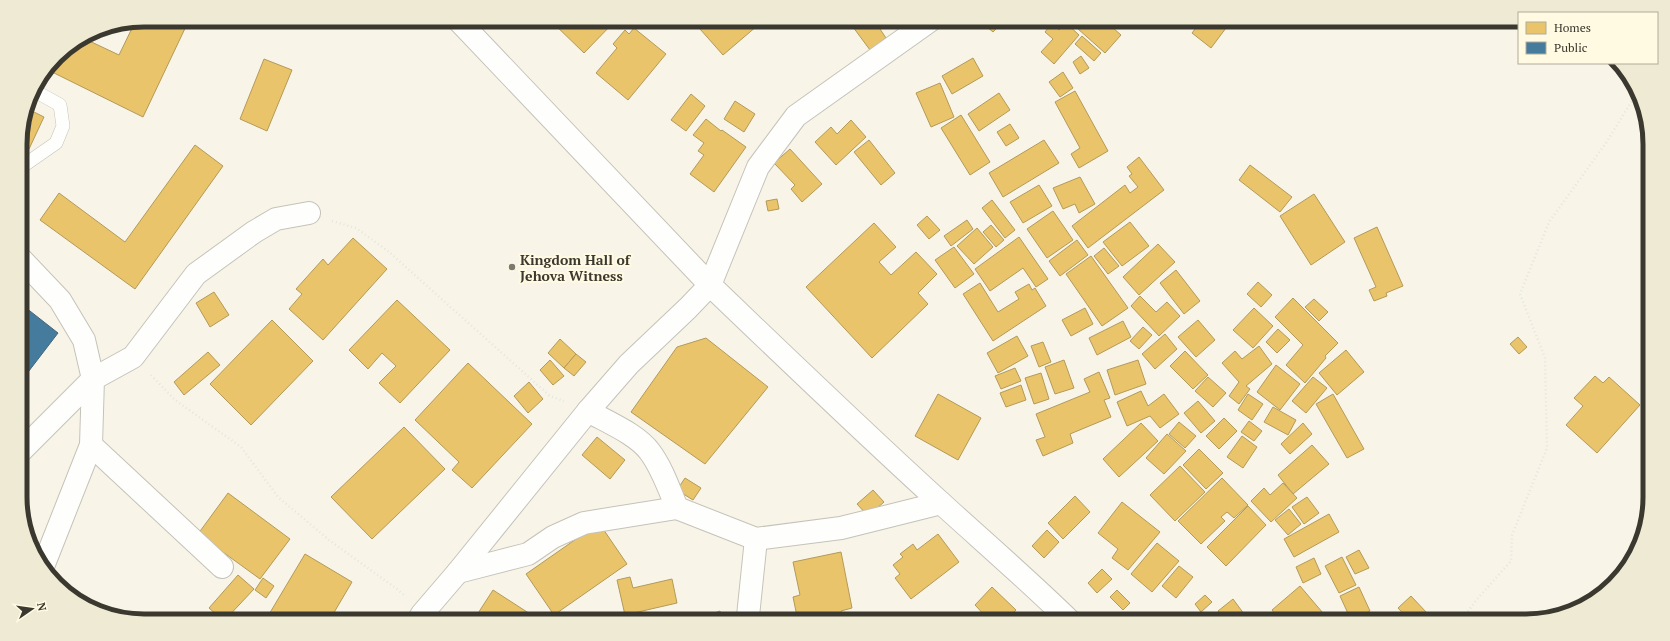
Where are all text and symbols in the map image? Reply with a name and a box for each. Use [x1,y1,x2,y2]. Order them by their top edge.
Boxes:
legend [1518,12,1658,64]
text: Homes [1554,20,1591,35]
text: Public [1554,40,1588,55]
place label: Kingdom Hall of Jehova Witness [520,250,632,285]
marker: Kingdom Hall of Jehova Witness [507,262,517,272]
north arrow [12,589,52,629]
text: N [34,601,50,613]

